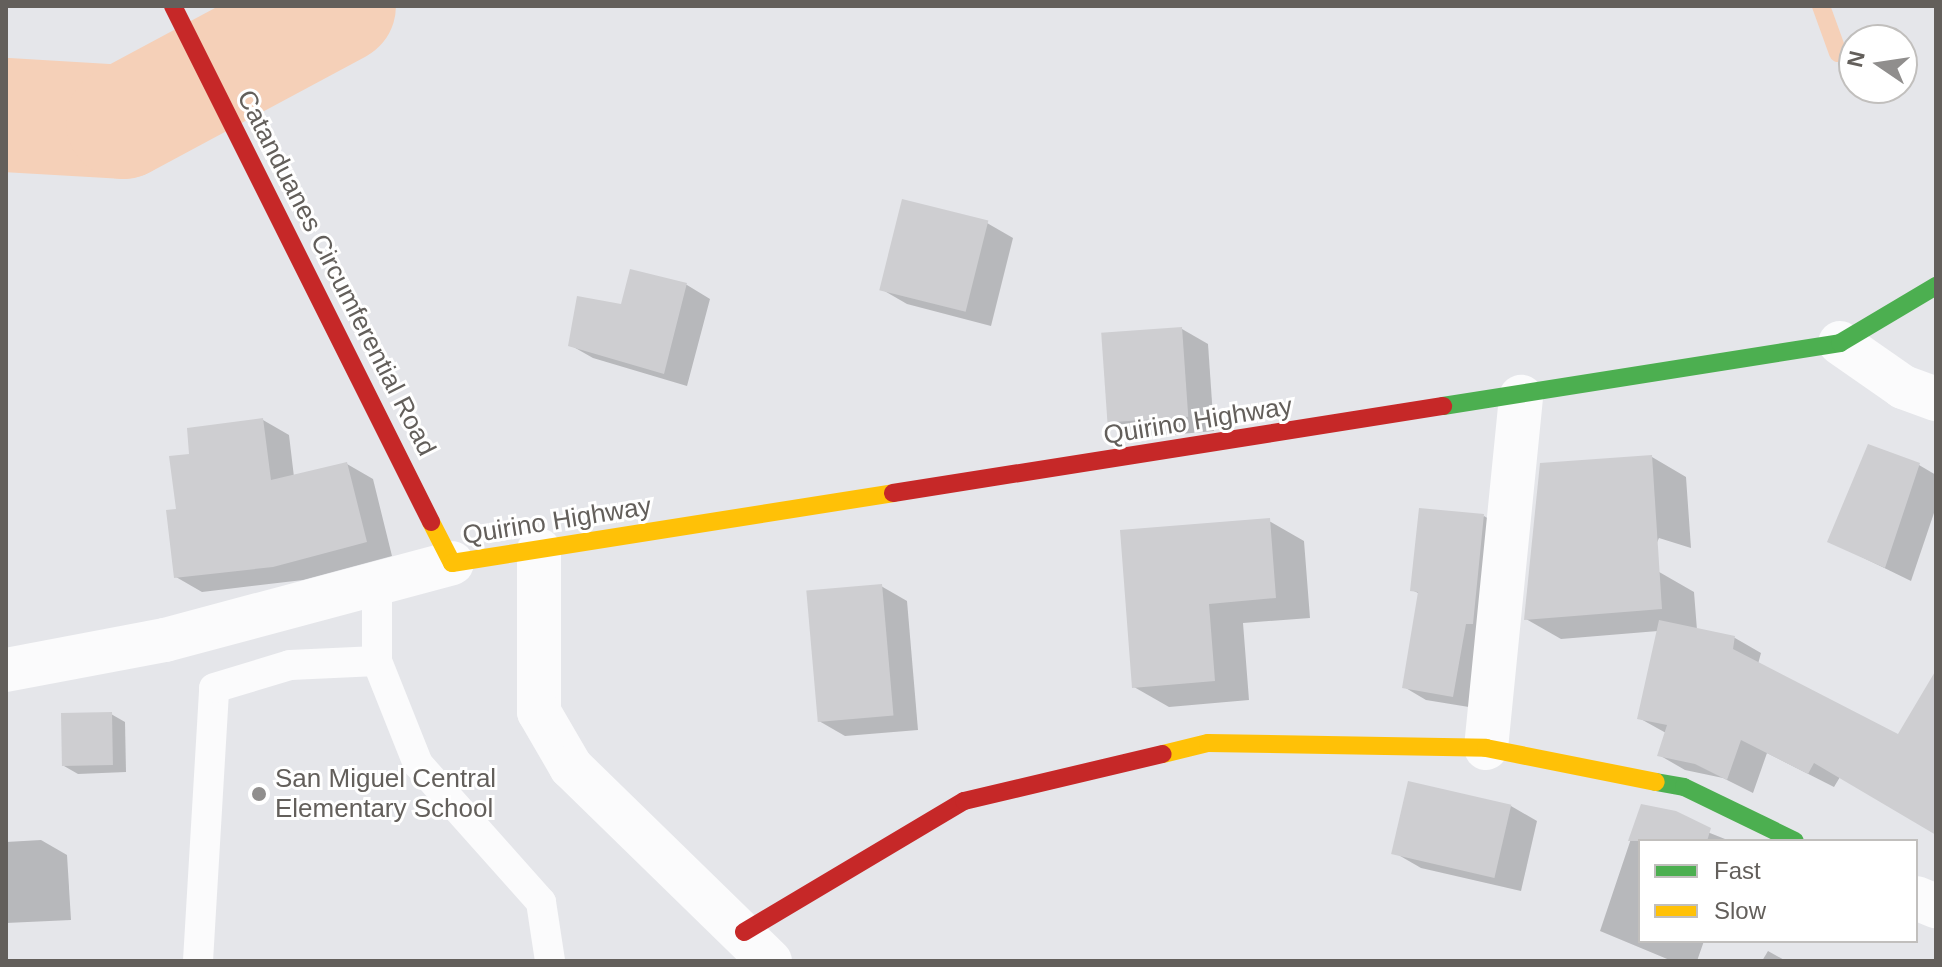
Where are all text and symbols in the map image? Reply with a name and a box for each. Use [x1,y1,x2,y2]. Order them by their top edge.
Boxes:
north arrow [1838,24,1918,104]
text: N [1842,48,1870,69]
street label: Catanduanes Circumferential Road [230,85,442,461]
street label: Quirino Highway [1101,391,1295,451]
street label: Quirino Highway [460,491,654,551]
place label: San Miguel Central Elementary School [275,763,496,824]
marker: San Miguel Central Elementary School [250,785,268,803]
legend [1638,839,1918,943]
text: Fast [1714,857,1761,884]
text: Slow [1714,897,1766,924]

